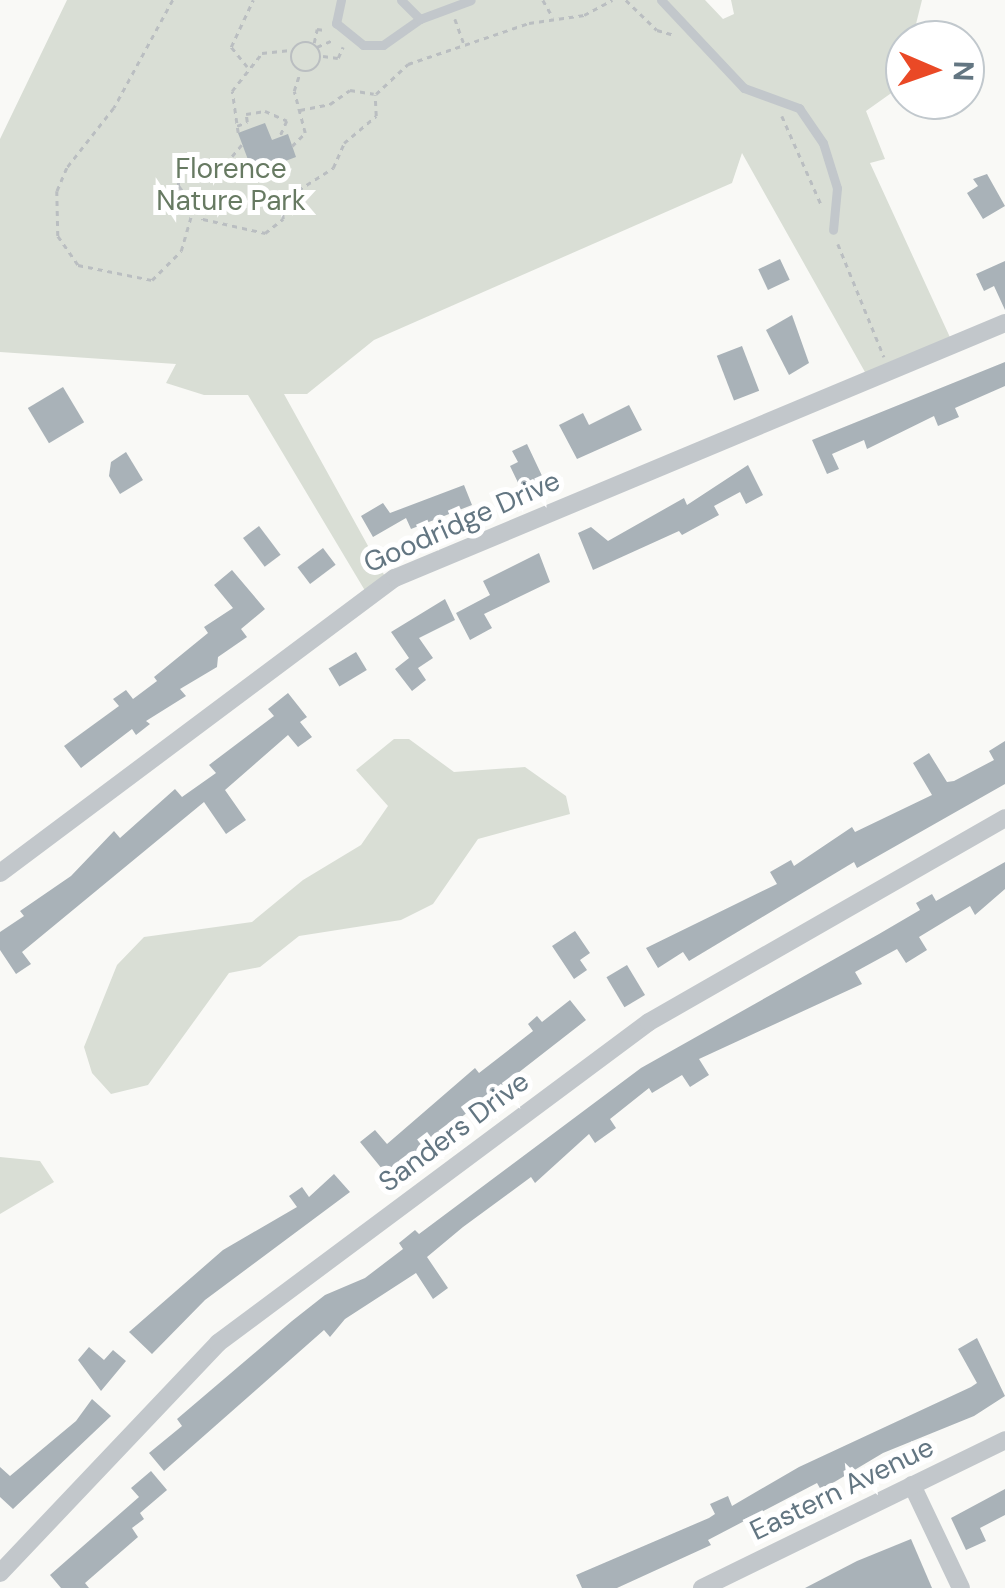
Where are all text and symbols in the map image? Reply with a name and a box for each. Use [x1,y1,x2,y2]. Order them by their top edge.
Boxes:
north arrow [885,20,985,120]
text: N [945,60,982,82]
park label: Florence Nature Park [156,152,306,218]
street label: Goodridge Drive [359,464,565,580]
street label: Sanders Drive [372,1065,536,1199]
street label: Eastern Avenue [745,1430,939,1548]

